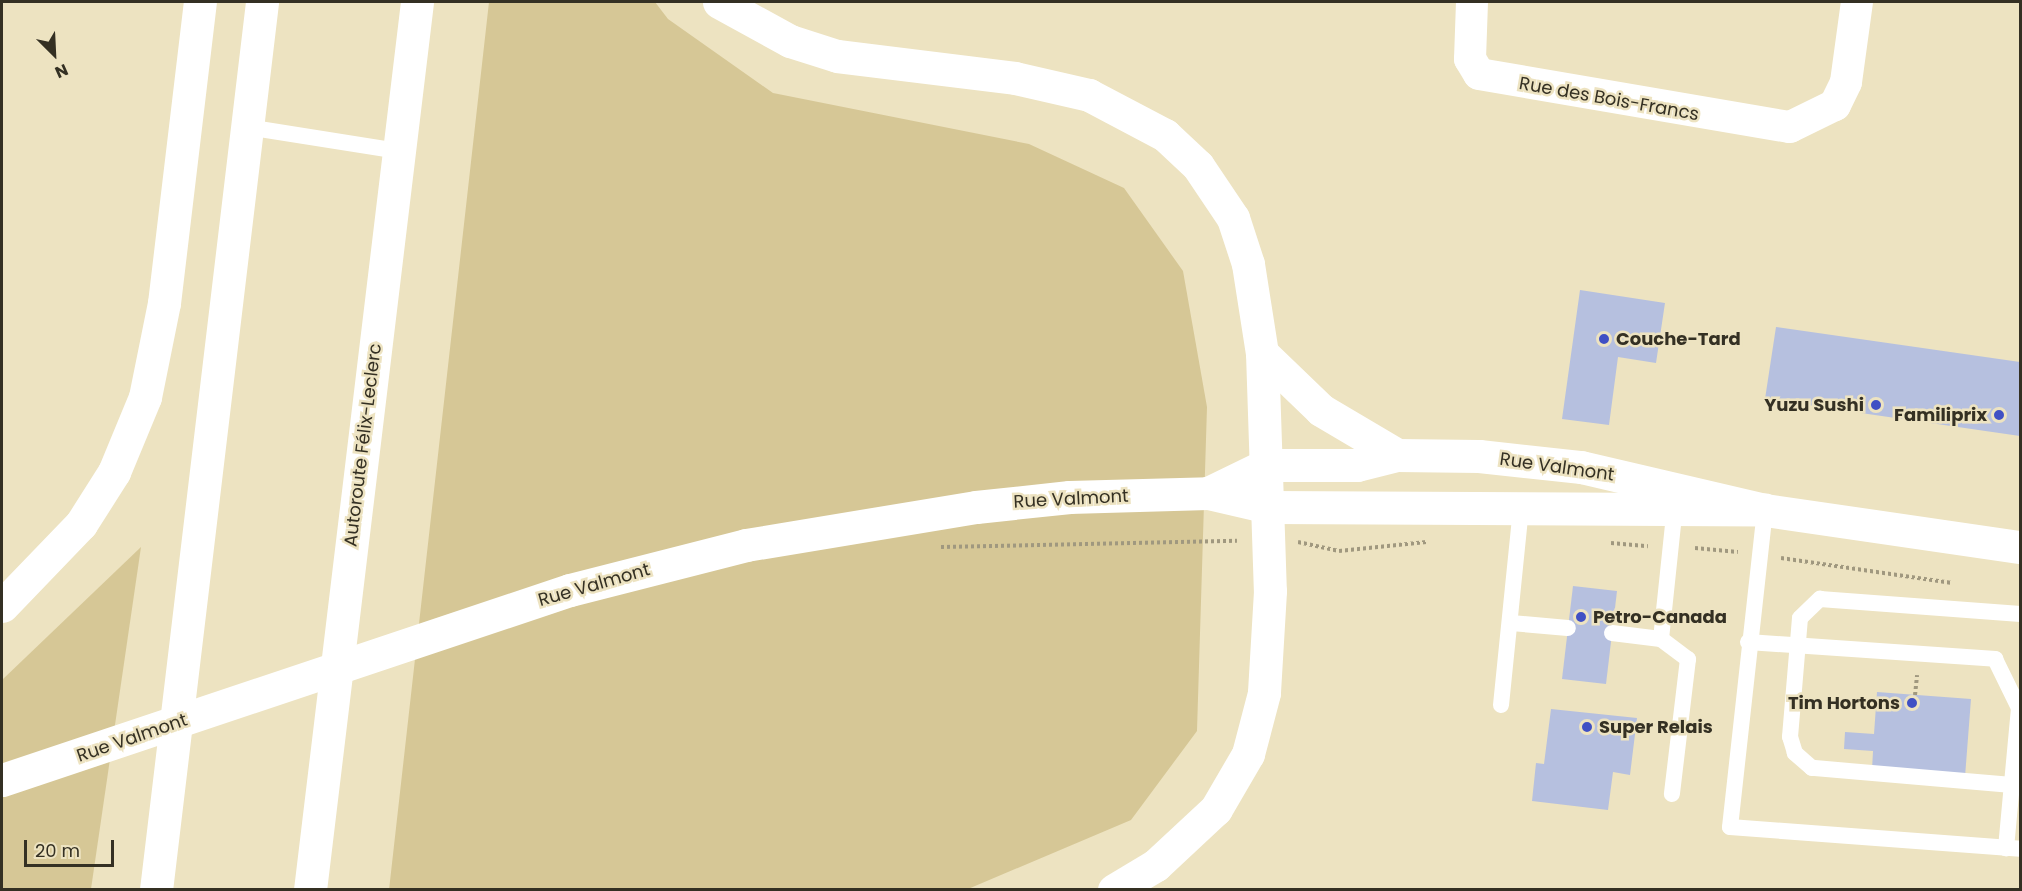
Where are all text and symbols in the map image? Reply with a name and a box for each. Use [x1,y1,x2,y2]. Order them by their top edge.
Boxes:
north arrow [24,24,84,84]
text: N [51,58,72,84]
street label: Rue des Bois-Francs [1517,73,1701,125]
place label: Couche-Tard [1616,328,1741,350]
marker: Couche-Tard [1597,332,1611,346]
street label: Autoroute Félix-Leclerc [340,342,386,548]
place label: Yuzu Sushi [1764,394,1864,416]
marker: Yuzu Sushi [1869,398,1883,412]
place label: Familiprix [1894,404,1987,426]
marker: Familiprix [1992,408,2006,422]
street label: Rue Valmont [1498,448,1616,486]
street label: Rue Valmont [1013,485,1129,513]
street label: Rue Valmont [536,559,652,611]
place label: Petro-Canada [1593,606,1727,628]
marker: Petro-Canada [1574,610,1588,624]
place label: Tim Hortons [1788,692,1900,714]
marker: Tim Hortons [1905,696,1919,710]
street label: Rue Valmont [74,709,190,767]
place label: Super Relais [1599,716,1713,738]
marker: Super Relais [1580,720,1594,734]
scale bar [27,828,117,866]
text: 20 m [35,838,80,863]

